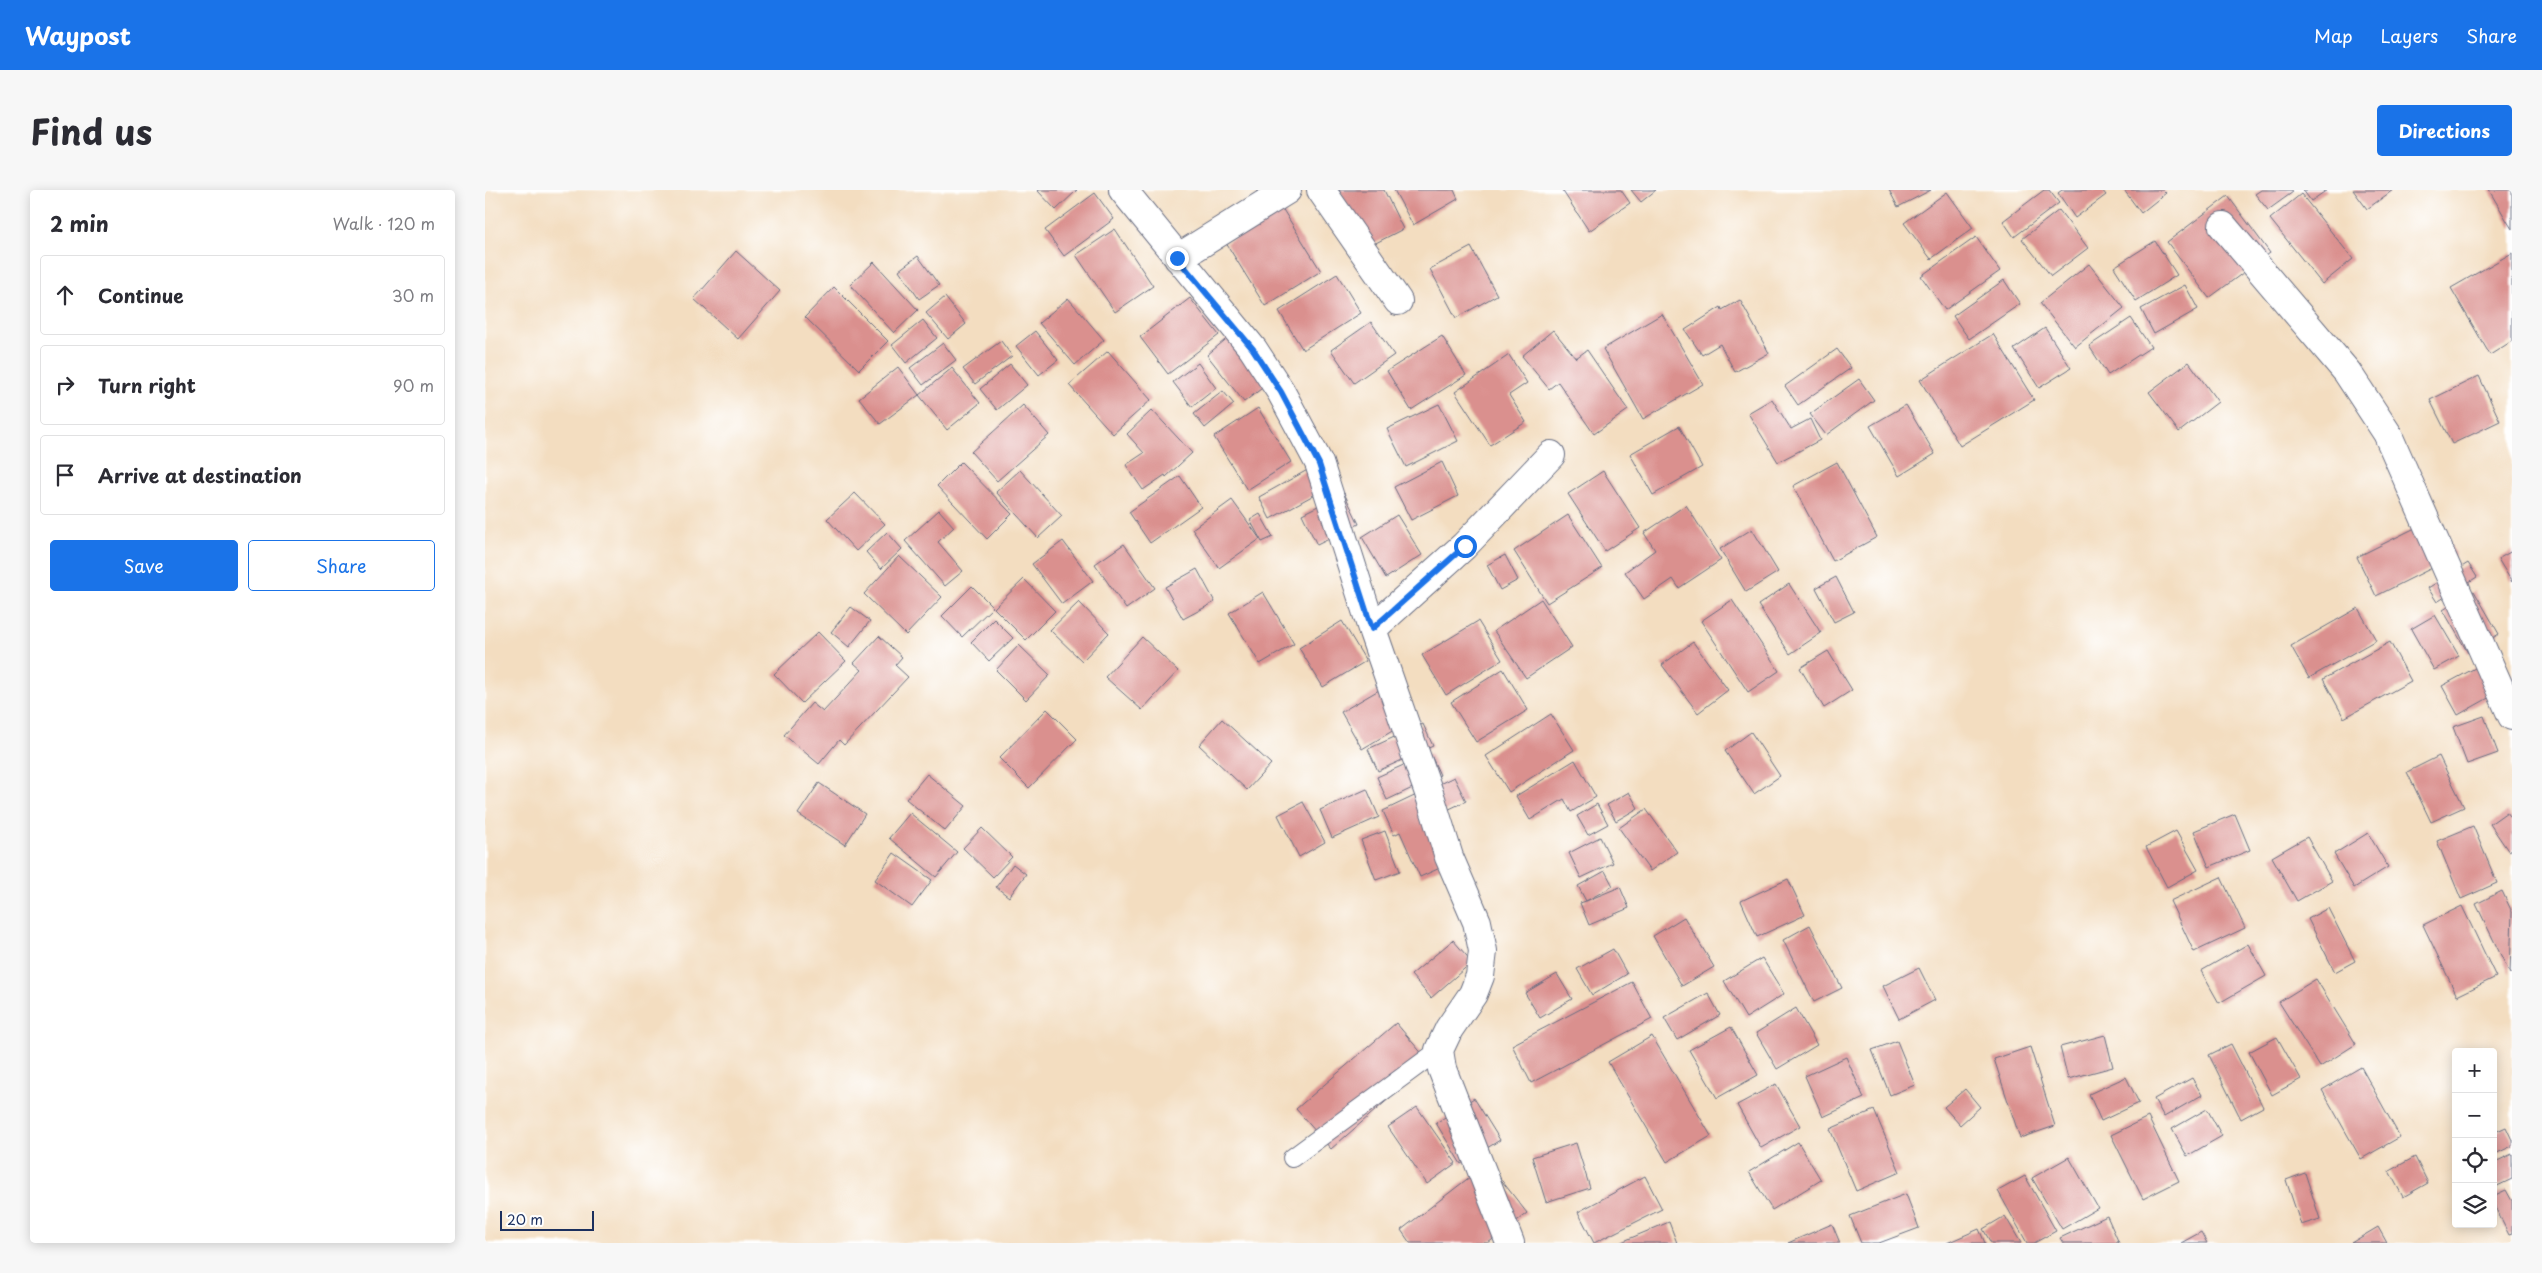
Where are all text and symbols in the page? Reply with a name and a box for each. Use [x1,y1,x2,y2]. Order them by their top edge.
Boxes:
text: Waypost [25,17,131,53]
text: Map [2314,22,2353,49]
text: Layers [2381,22,2438,49]
text: Share [2466,22,2517,49]
text: Find us [30,104,152,157]
button: Directions [2377,105,2512,156]
text: 2 min [50,207,109,239]
text: Walk · 120 m [333,211,435,235]
route end [1166,247,1189,270]
icon: ahead [51,281,79,309]
text: Continue [98,281,184,309]
text: 30 m [392,283,434,307]
icon: right [51,371,79,399]
text: Turn right [98,371,196,399]
text: 90 m [393,373,434,397]
icon: arrive [51,461,79,489]
text: Arrive at destination [98,461,302,489]
route start [1454,535,1477,558]
button: Save [50,540,238,591]
button: Share [248,540,435,591]
map controls [2452,1048,2497,1228]
button: + [2452,1048,2497,1093]
button: − [2452,1093,2497,1138]
button: locate [2452,1138,2497,1183]
button: layers [2452,1183,2497,1228]
scale bar [500,1208,594,1231]
text: 20 m [507,1209,543,1230]

